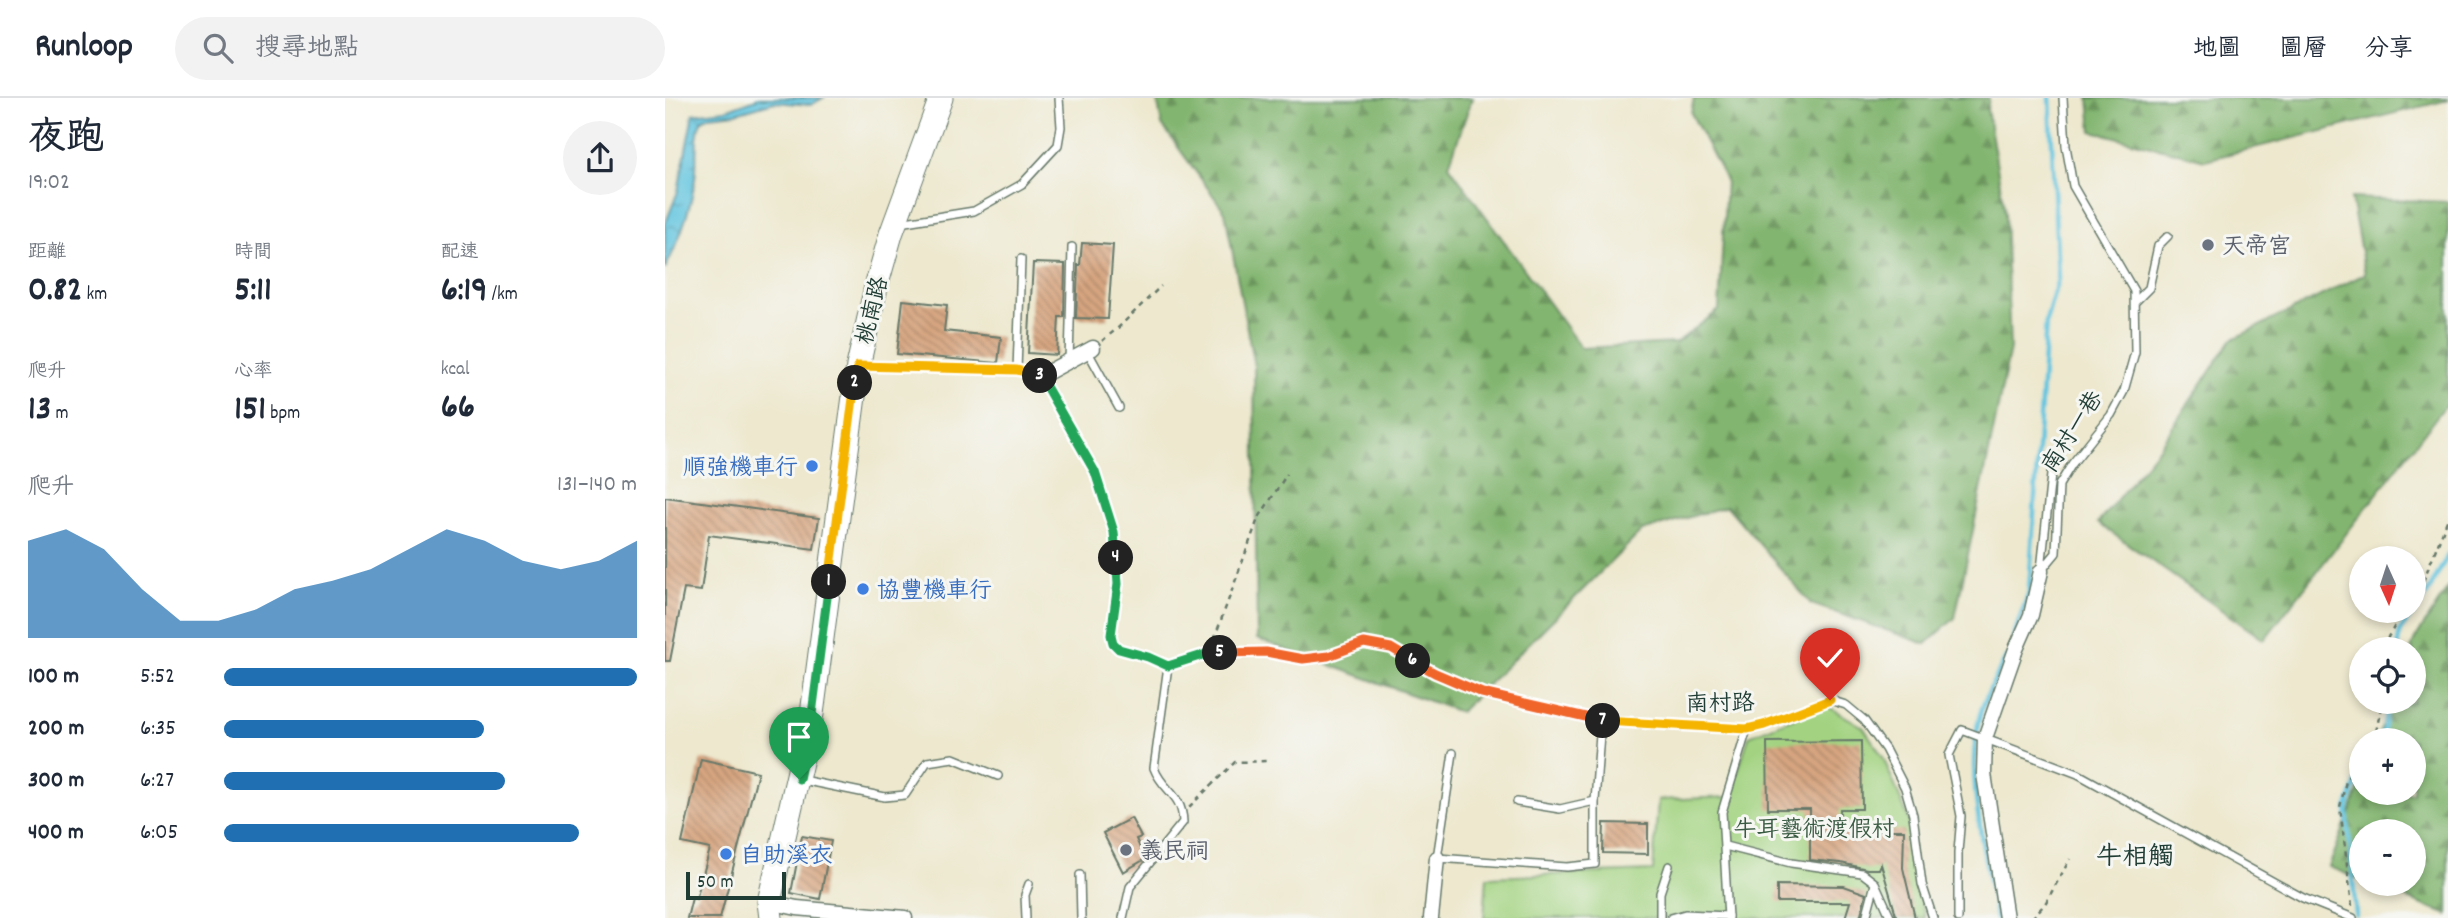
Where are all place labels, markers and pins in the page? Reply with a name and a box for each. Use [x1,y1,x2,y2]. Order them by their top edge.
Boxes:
place label: 天帝宮 [2222,232,2291,265]
marker: 天帝宮 [2200,237,2216,253]
pin: 3 [1023,358,1057,394]
pin: 2 [837,366,873,400]
place label: 順強機車行 [683,453,798,486]
marker: 順強機車行 [804,458,820,474]
pin: 4 [1099,540,1133,575]
pin: 1 [811,564,847,600]
place label: 協豐機車行 [877,576,992,609]
marker: 協豐機車行 [855,581,871,597]
pin [1800,628,1860,700]
pin: 5 [1203,636,1237,670]
pin: 6 [1395,644,1431,678]
pin: 7 [1585,704,1621,738]
pin [769,707,829,779]
place label: 義民祠 [1140,837,1209,870]
place label: 自助溪衣 [740,841,832,874]
marker: 義民祠 [1118,842,1134,858]
marker: 自助溪衣 [718,846,734,862]

